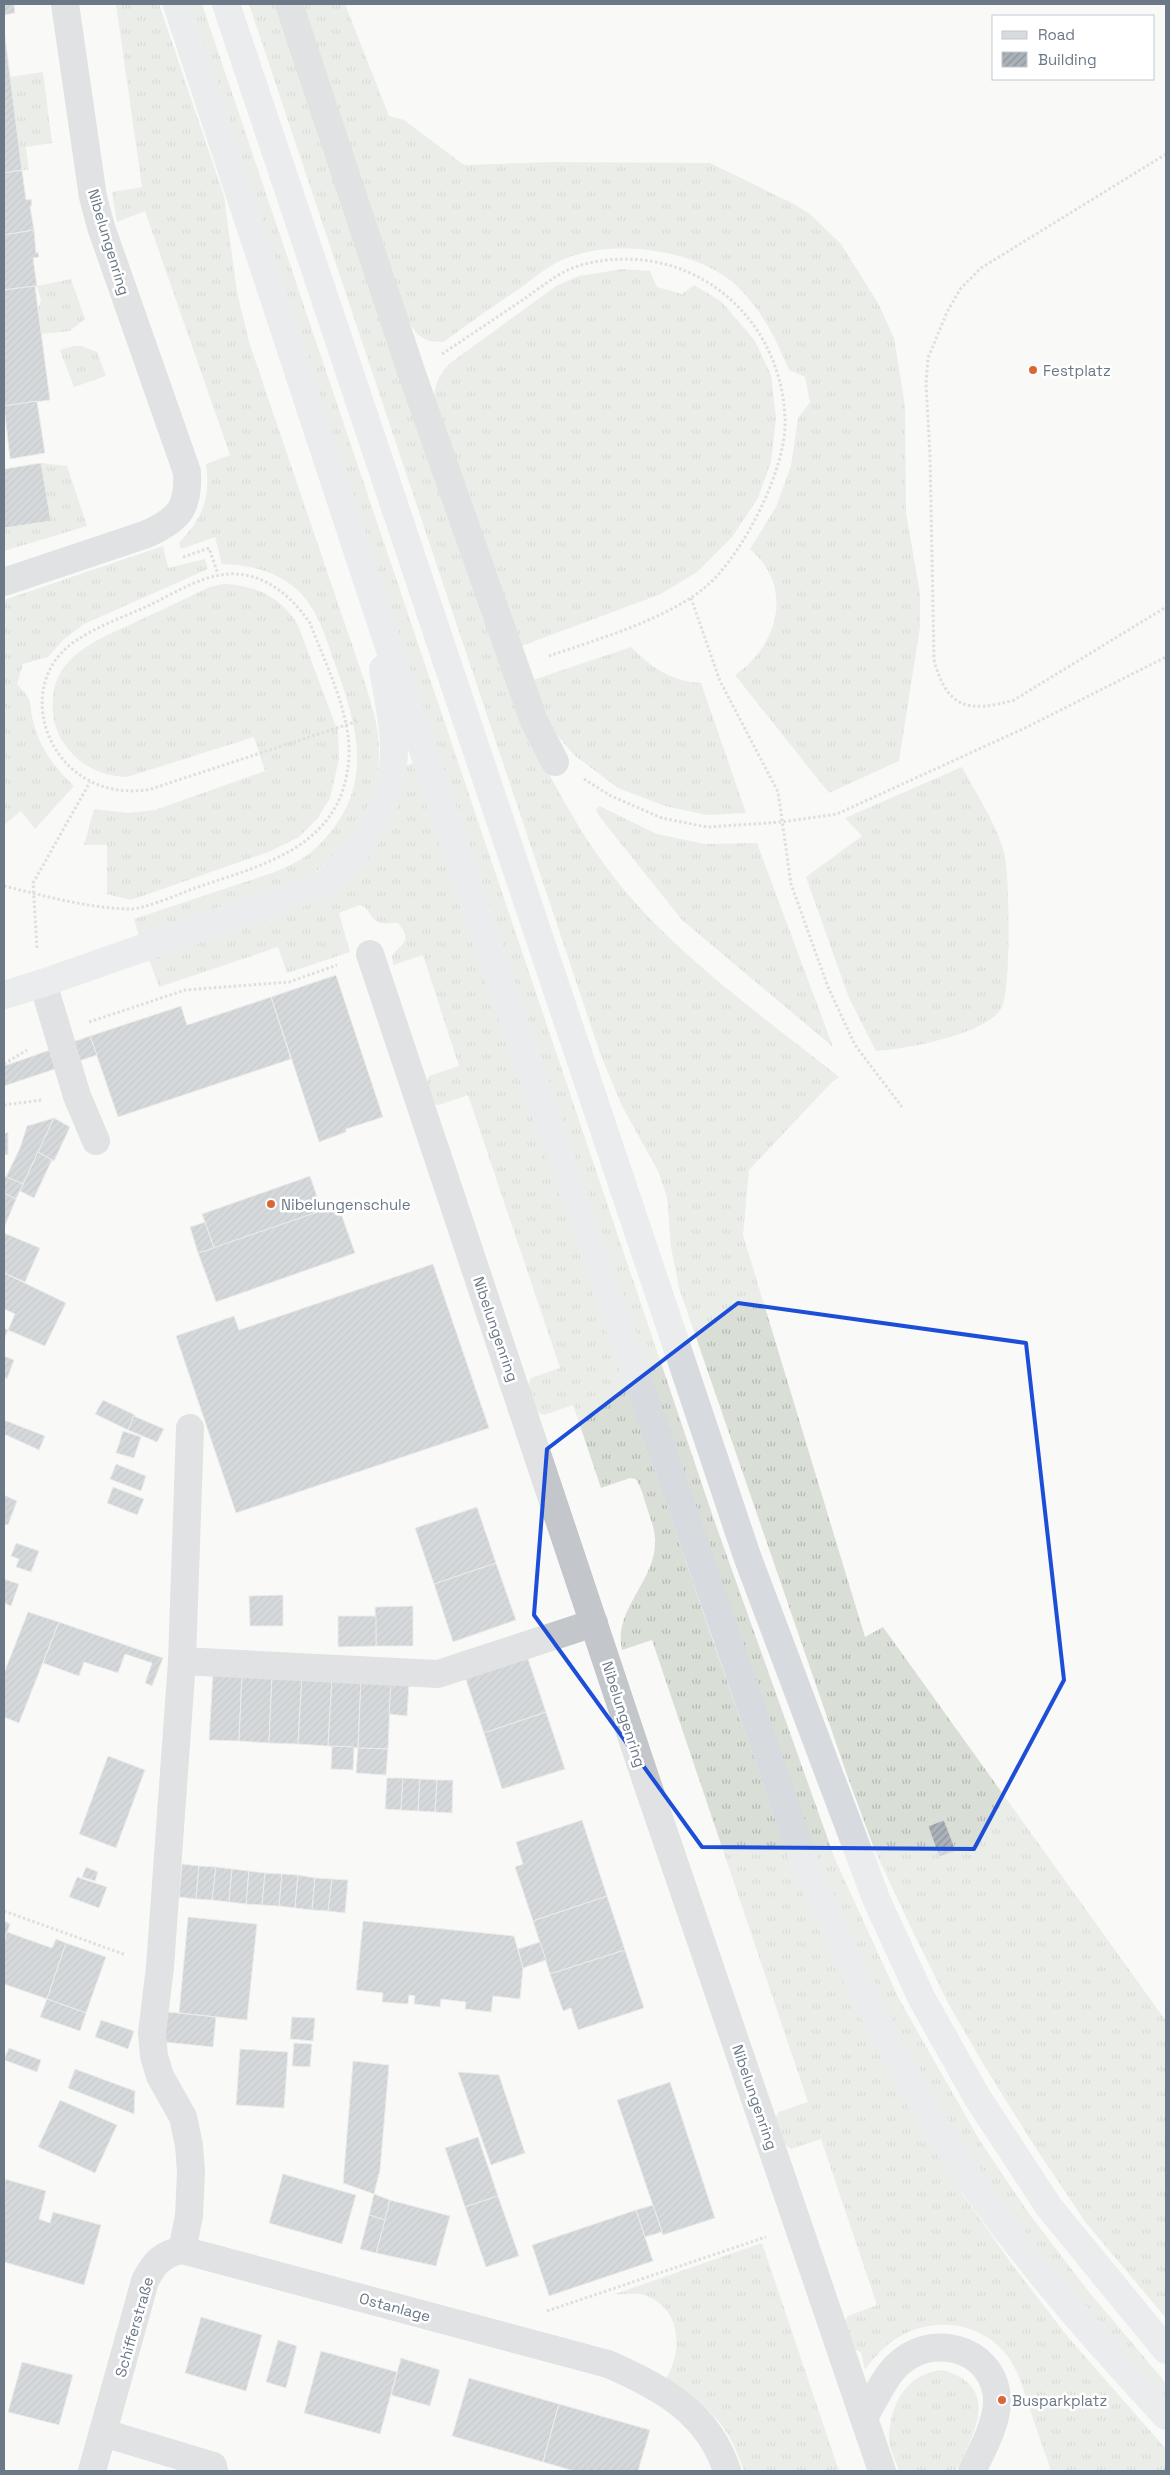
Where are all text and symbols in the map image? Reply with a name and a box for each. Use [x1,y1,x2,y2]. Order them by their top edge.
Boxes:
legend [992,15,1155,80]
text: Road [1038,25,1075,44]
text: Building [1038,50,1097,69]
street label: Nibelungenring [84,187,134,297]
place label: Festplatz [1043,361,1111,380]
marker: Festplatz [1027,364,1039,376]
place label: Nibelungenschule [281,1195,411,1214]
marker: Nibelungenschule [265,1198,277,1210]
street label: Nibelungenring [469,1274,523,1384]
street label: Nibelungenring [598,1659,650,1769]
street label: Nibelungenring [728,2042,782,2152]
street label: Schifferstraße [111,2275,157,2379]
street label: Ostanlage [357,2288,433,2326]
place label: Busparkplatz [1012,2391,1107,2410]
marker: Busparkplatz [996,2394,1008,2406]

